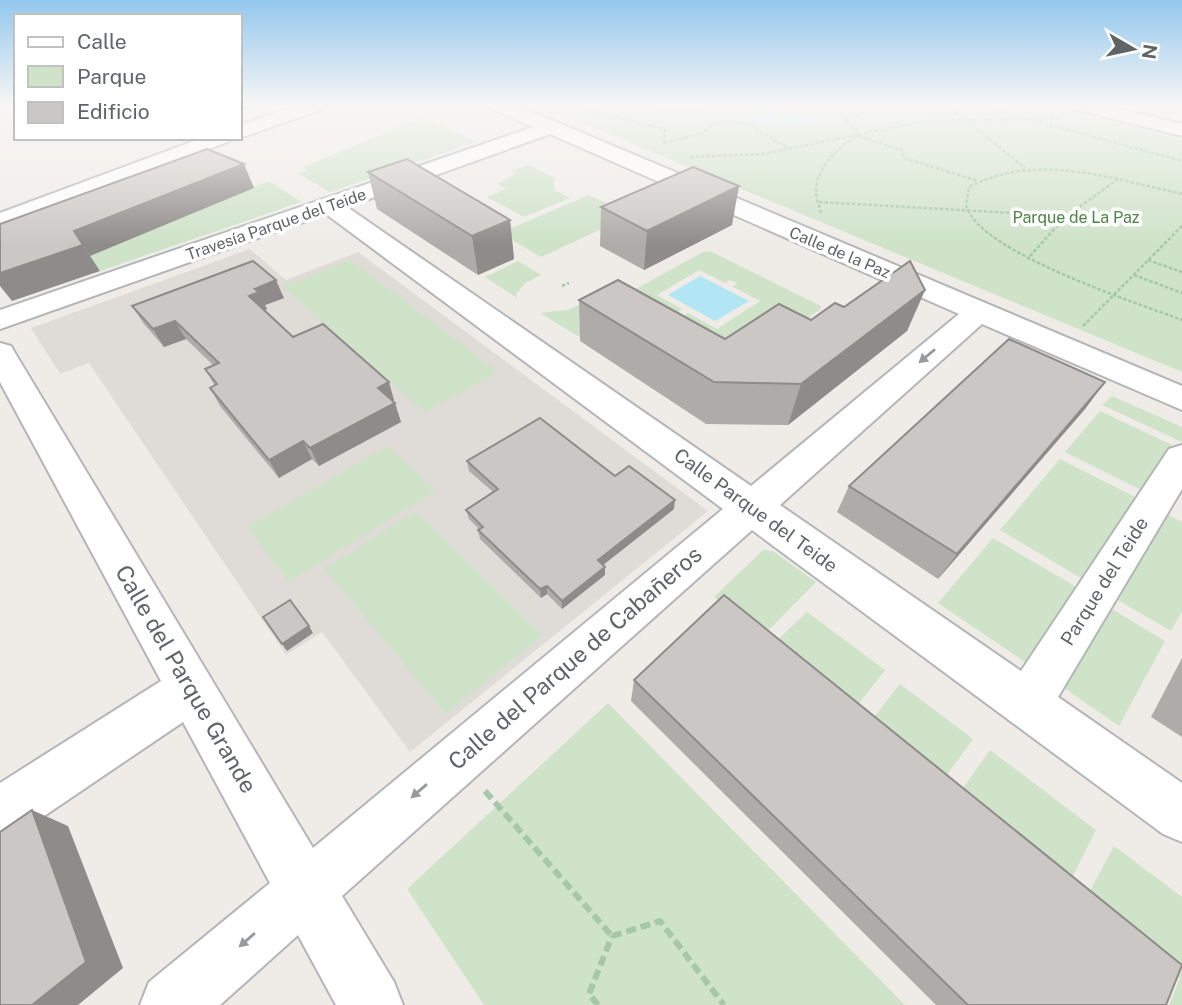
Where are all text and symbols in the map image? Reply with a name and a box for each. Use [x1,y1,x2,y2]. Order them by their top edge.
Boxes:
legend [14,14,242,140]
north arrow [1098,14,1168,84]
text: Calle [77,29,127,54]
text: N [1138,43,1162,61]
text: Parque [77,64,146,89]
text: Edificio [77,99,150,124]
street label: Travesía Parque del Teide [184,185,369,264]
park label: Parque de La Paz [1012,208,1140,227]
street label: Calle de la Paz [786,223,893,282]
one-way arrow [919,348,936,363]
street label: Calle Parque del Teide [670,443,842,577]
street label: Parque del Teide [1056,513,1152,649]
street label: Calle del Parque de Cabañeros [443,540,707,775]
street label: Calle del Parque Grande [110,560,263,797]
one-way arrow [411,783,428,798]
one-way arrow [238,932,256,948]

